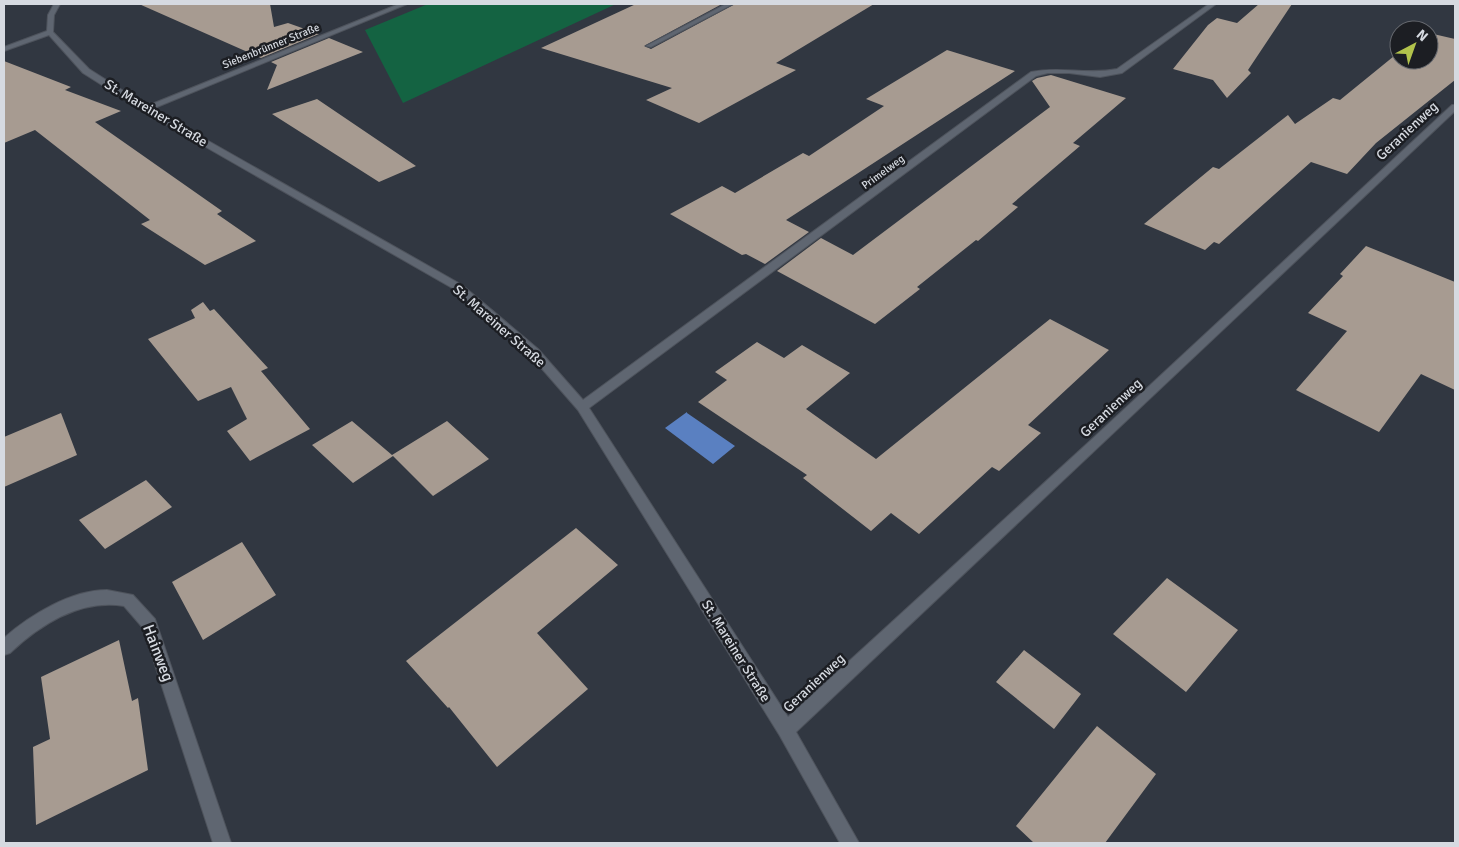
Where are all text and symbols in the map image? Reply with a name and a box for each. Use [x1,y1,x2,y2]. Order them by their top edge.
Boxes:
north arrow [1389,20,1439,70]
street label: Siebenbrünner Straße [221,21,321,71]
text: N [1413,26,1431,45]
street label: St. Mareiner Straße [101,76,211,150]
street label: Geranienweg [1373,98,1441,164]
street label: Primelweg [859,152,907,192]
street label: St. Mareiner Straße [449,281,549,371]
street label: Geranienweg [1077,375,1145,441]
street label: St. Mareiner Straße [698,597,774,705]
street label: Hainweg [138,622,178,684]
street label: Geranienweg [780,650,848,716]

